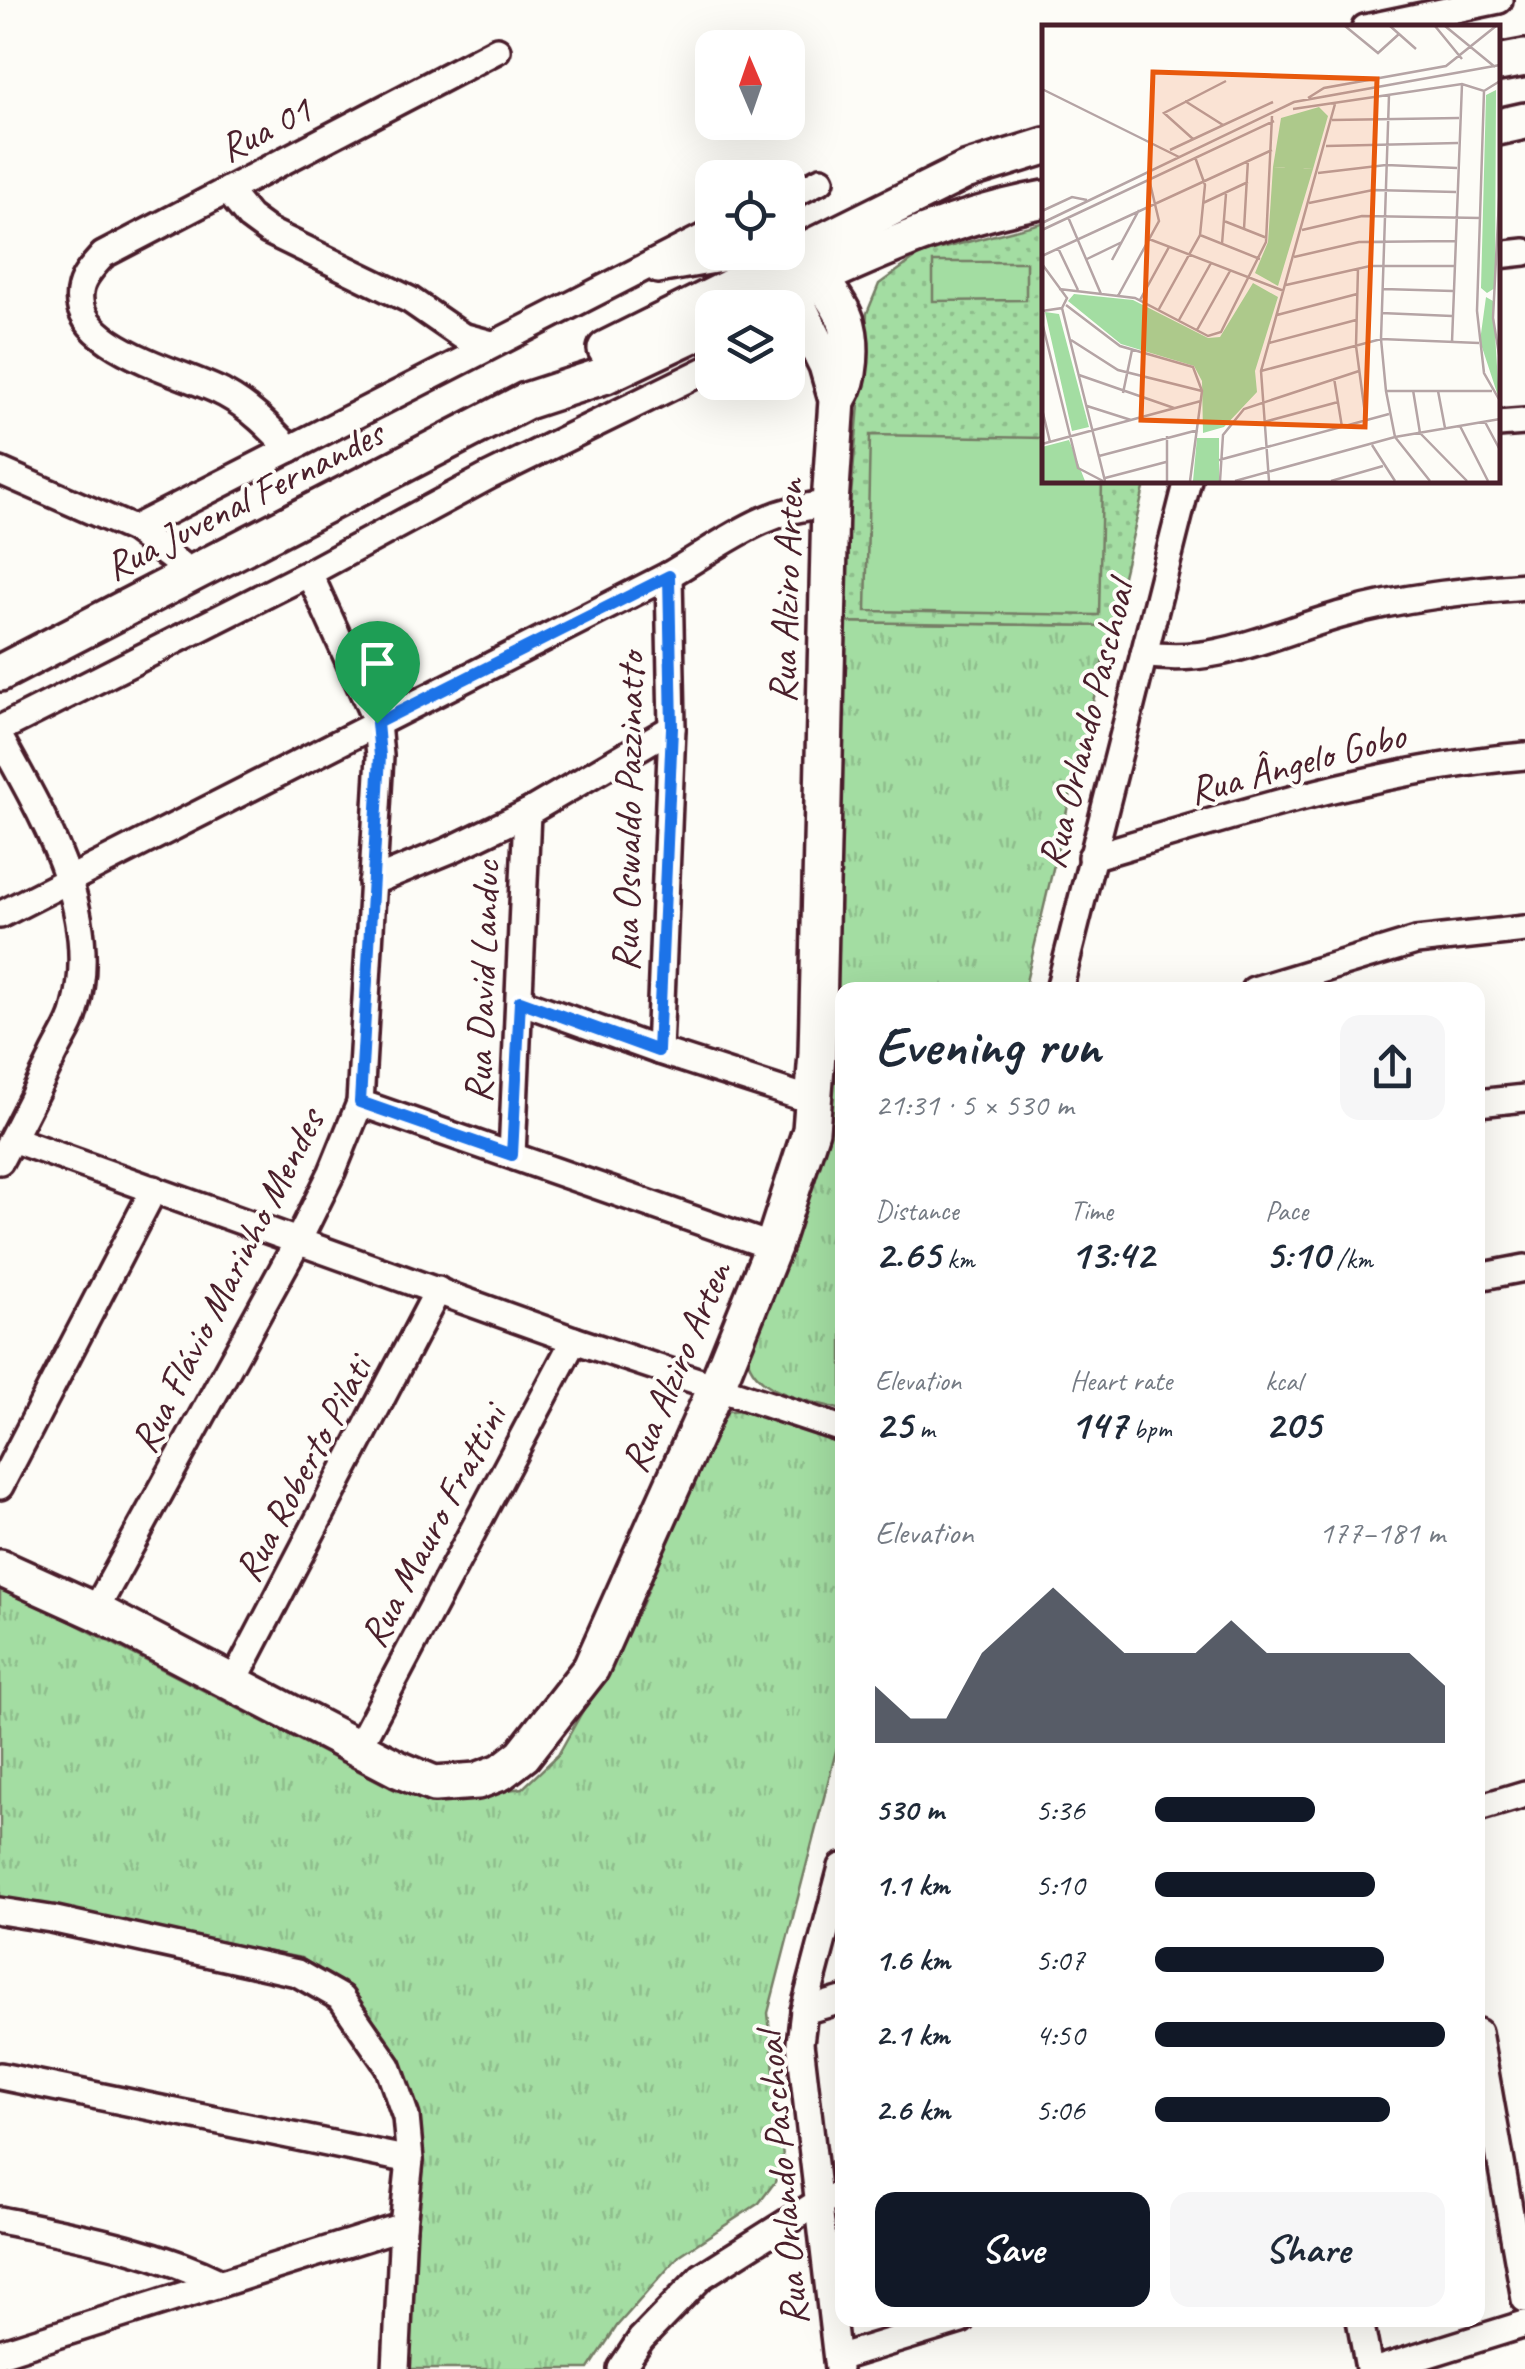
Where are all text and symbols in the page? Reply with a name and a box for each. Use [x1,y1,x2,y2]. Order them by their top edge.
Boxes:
inset map [1042,25,1500,482]
north arrow [695,30,805,140]
map controls [695,30,805,400]
street label: Rua 01 [211,84,321,173]
button: locate [695,160,805,270]
button: layers [695,290,805,400]
street label: Rua Juvenal Fernandes [96,407,395,592]
street label: Rua Alziro Arten [757,476,815,704]
street label: Rua Orlando Paschoal [1026,570,1147,874]
pin [335,621,420,724]
icon: arrive [350,636,405,691]
street label: Rua Oswaldo Pazzinatto [600,648,656,972]
street label: Rua Ângelo Gobo [1183,710,1412,816]
street label: Rua David Landuc [453,858,511,1104]
text: Evening run [875,1011,1100,1081]
button: share [1340,1015,1445,1120]
text: 21:31 · 5 × 530 m [875,1084,1073,1125]
street label: Rua Flávio Marinho Mendes [119,1098,337,1461]
text: Distance [875,1193,959,1228]
text: Time [1070,1193,1113,1228]
text: Pace [1265,1193,1308,1228]
text: 2.65 [875,1228,940,1281]
text: 13:42 [1070,1228,1154,1281]
text: 5:10 [1265,1228,1329,1281]
text: km [940,1241,974,1276]
text: /km [1329,1241,1373,1276]
street label: Rua Alziro Arten [609,1252,744,1480]
street label: Rua Roberto Pilati [223,1344,385,1590]
text: Elevation [875,1363,961,1398]
text: Heart rate [1070,1363,1172,1398]
text: kcal [1265,1363,1302,1398]
street label: Rua Mauro Frattini [348,1392,520,1656]
text: 25 [875,1398,912,1451]
text: 147 [1070,1398,1127,1451]
text: 205 [1265,1398,1321,1451]
text: m [912,1411,935,1446]
text: bpm [1127,1411,1172,1446]
text: Elevation [875,1512,973,1553]
text: 177–181 m [1319,1512,1445,1553]
text: 530 m [875,1789,944,1830]
text: 5:36 [1035,1789,1085,1830]
text: 1.1 km [875,1864,949,1905]
text: 5:10 [1035,1864,1085,1905]
text: 1.6 km [875,1939,950,1980]
text: 5:07 [1035,1939,1085,1980]
text: 2.1 km [875,2014,949,2055]
text: 4:50 [1035,2014,1085,2055]
street label: Rua Orlando Paschoal [744,2024,820,2328]
text: 2.6 km [875,2089,950,2130]
text: 5:06 [1035,2089,1085,2130]
button: Save [875,2192,1150,2307]
button: Share [1170,2192,1445,2307]

